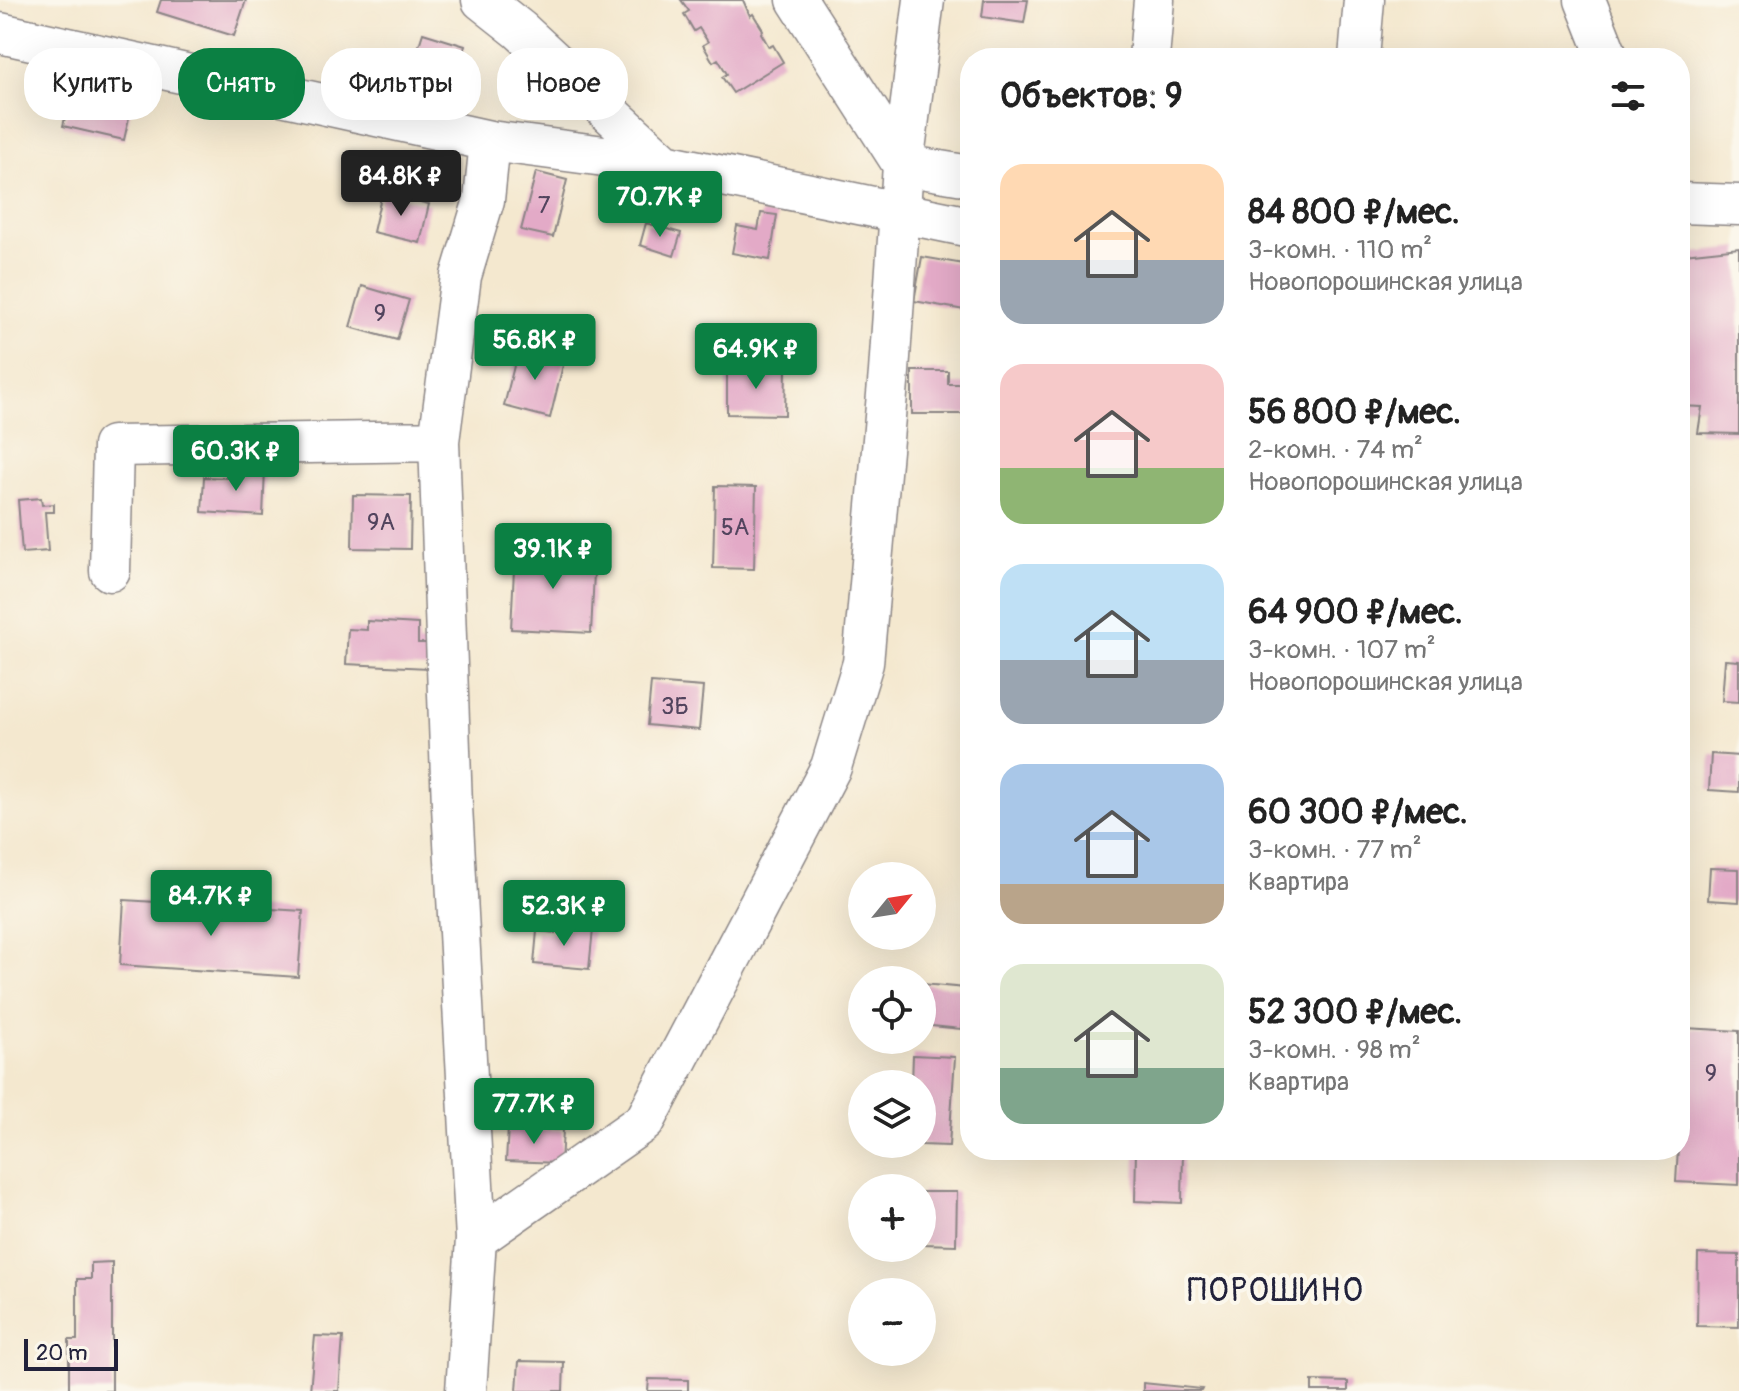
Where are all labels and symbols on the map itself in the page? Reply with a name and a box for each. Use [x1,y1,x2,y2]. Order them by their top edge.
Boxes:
pin: 84.8K ₽ [327,150,475,218]
pin: 70.7K ₽ [586,171,734,239]
house number: 7 [538,191,551,220]
house number: 9 [374,299,386,328]
pin: 56.8K ₽ [461,314,609,382]
pin: 64.9K ₽ [682,323,830,391]
pin: 60.3K ₽ [162,425,310,493]
house number: 9А [367,508,395,537]
house number: 5А [721,513,749,542]
pin: 39.1K ₽ [479,523,627,591]
house number: 3Б [661,692,689,721]
north arrow [848,862,936,950]
pin: 84.7K ₽ [137,870,285,938]
pin: 52.3K ₽ [490,880,638,948]
house number: 9 [1705,1059,1717,1088]
pin: 77.7K ₽ [460,1078,608,1146]
district label: ПОРОШИНО [1187,1271,1365,1311]
scale bar [24,1335,118,1371]

